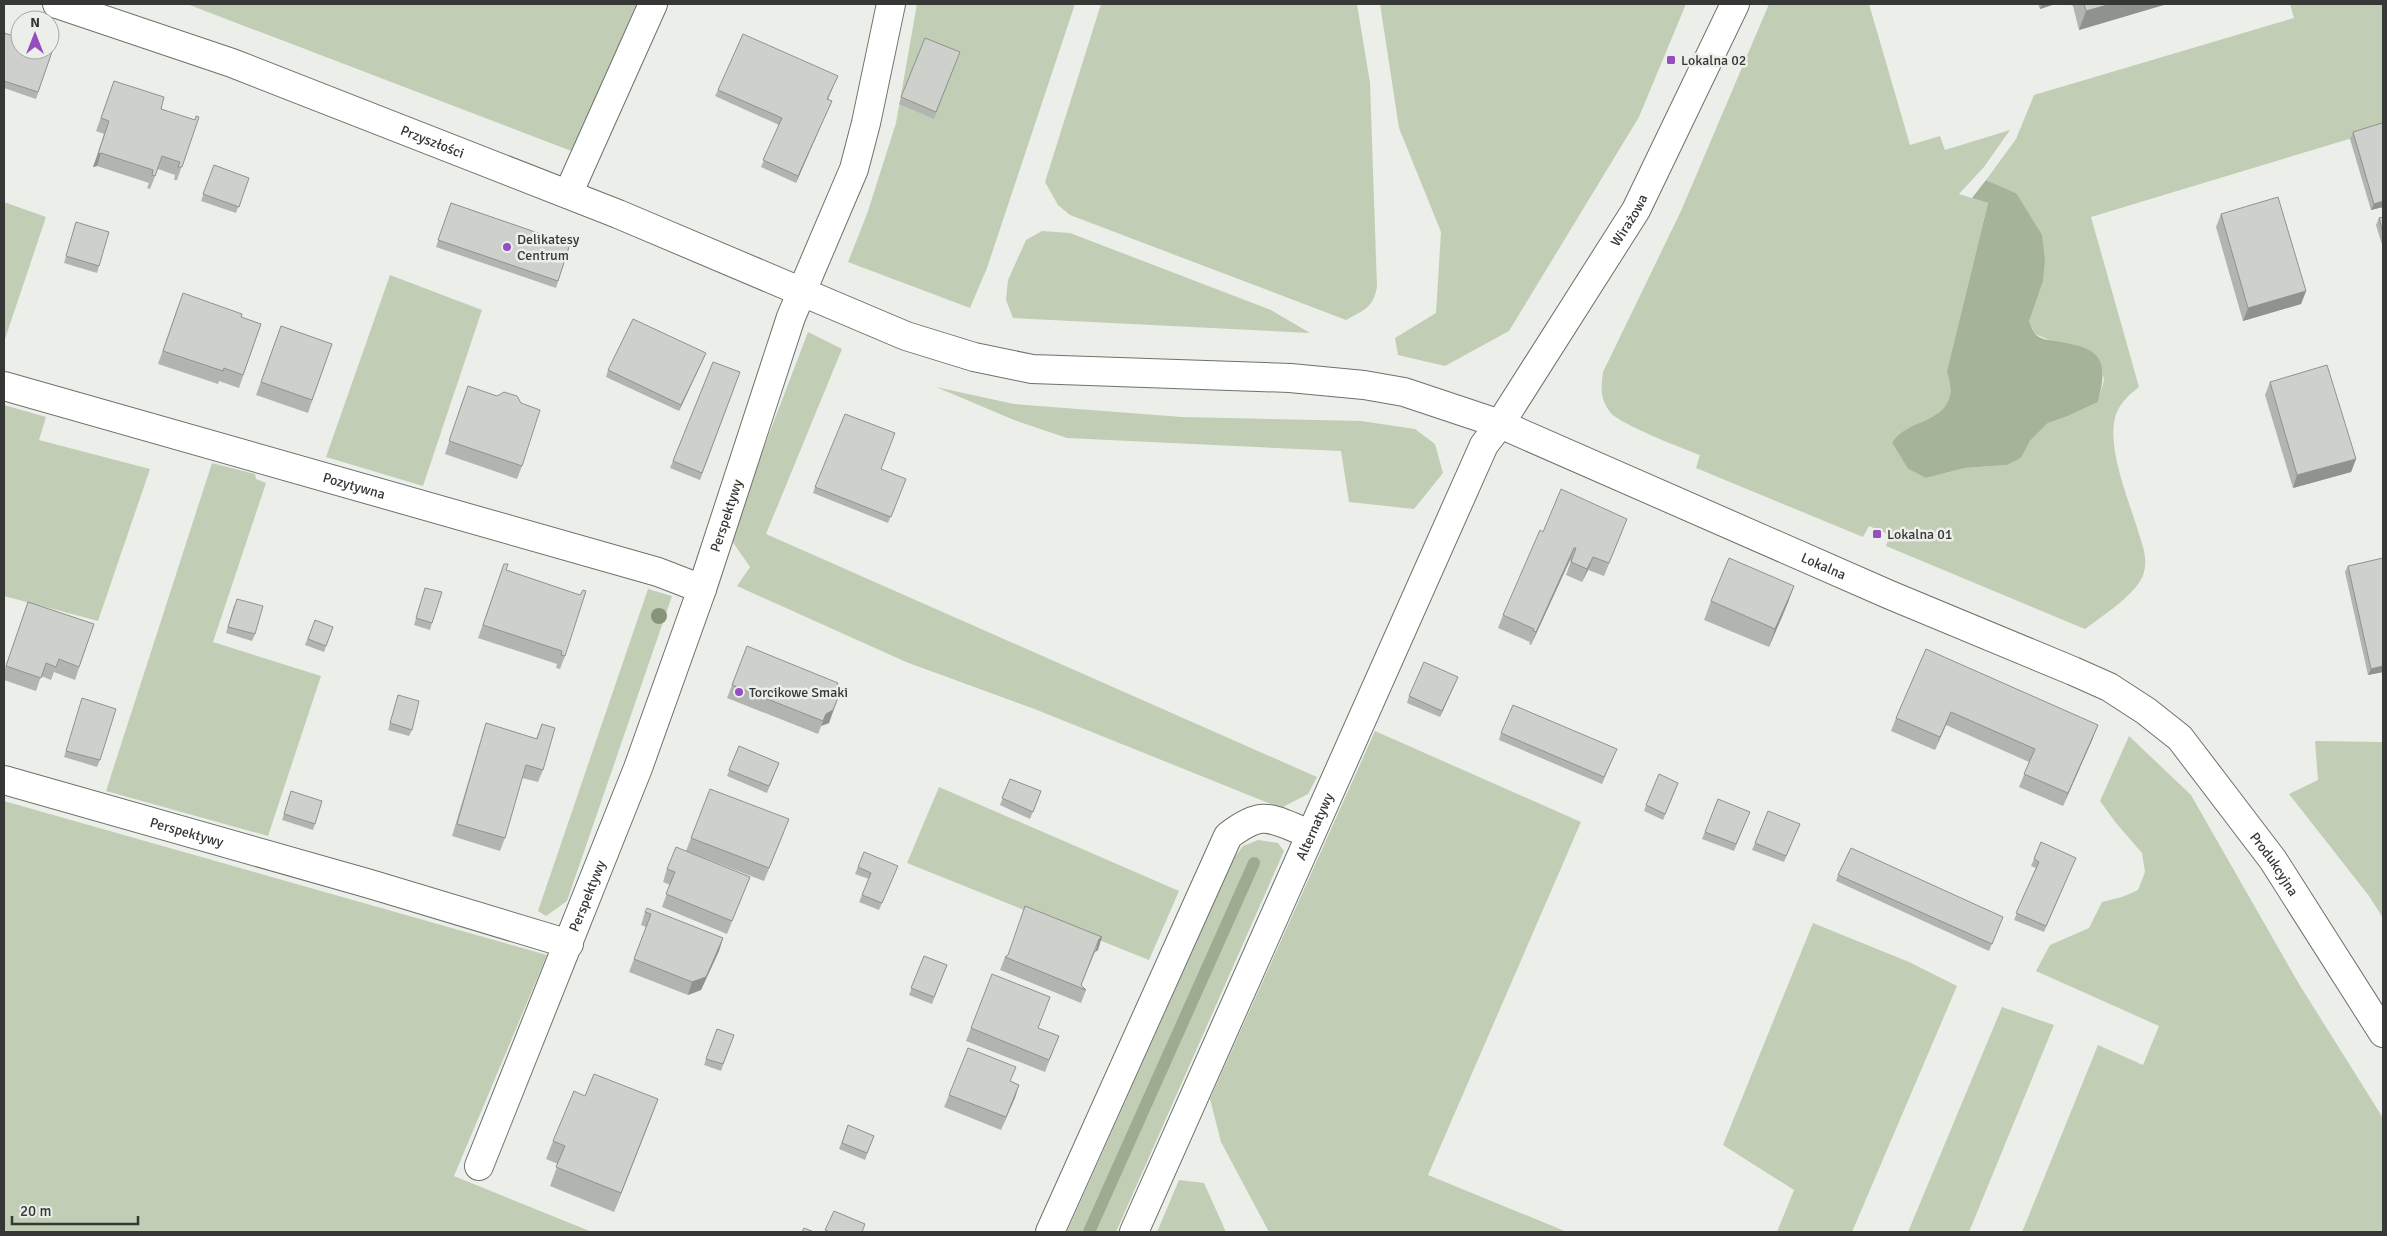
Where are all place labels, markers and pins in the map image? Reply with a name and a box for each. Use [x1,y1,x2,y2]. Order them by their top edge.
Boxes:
place label: Lokalna 02 [1681,52,1746,69]
marker: Lokalna 02 [1665,54,1677,66]
place label: Delikatesy Centrum [517,231,580,264]
marker: Delikatesy Centrum [501,241,513,253]
place label: Lokalna 01 [1887,526,1952,543]
marker: Lokalna 01 [1871,528,1883,540]
place label: Torcikowe Smaki [749,684,848,701]
marker: Torcikowe Smaki [733,686,745,698]

